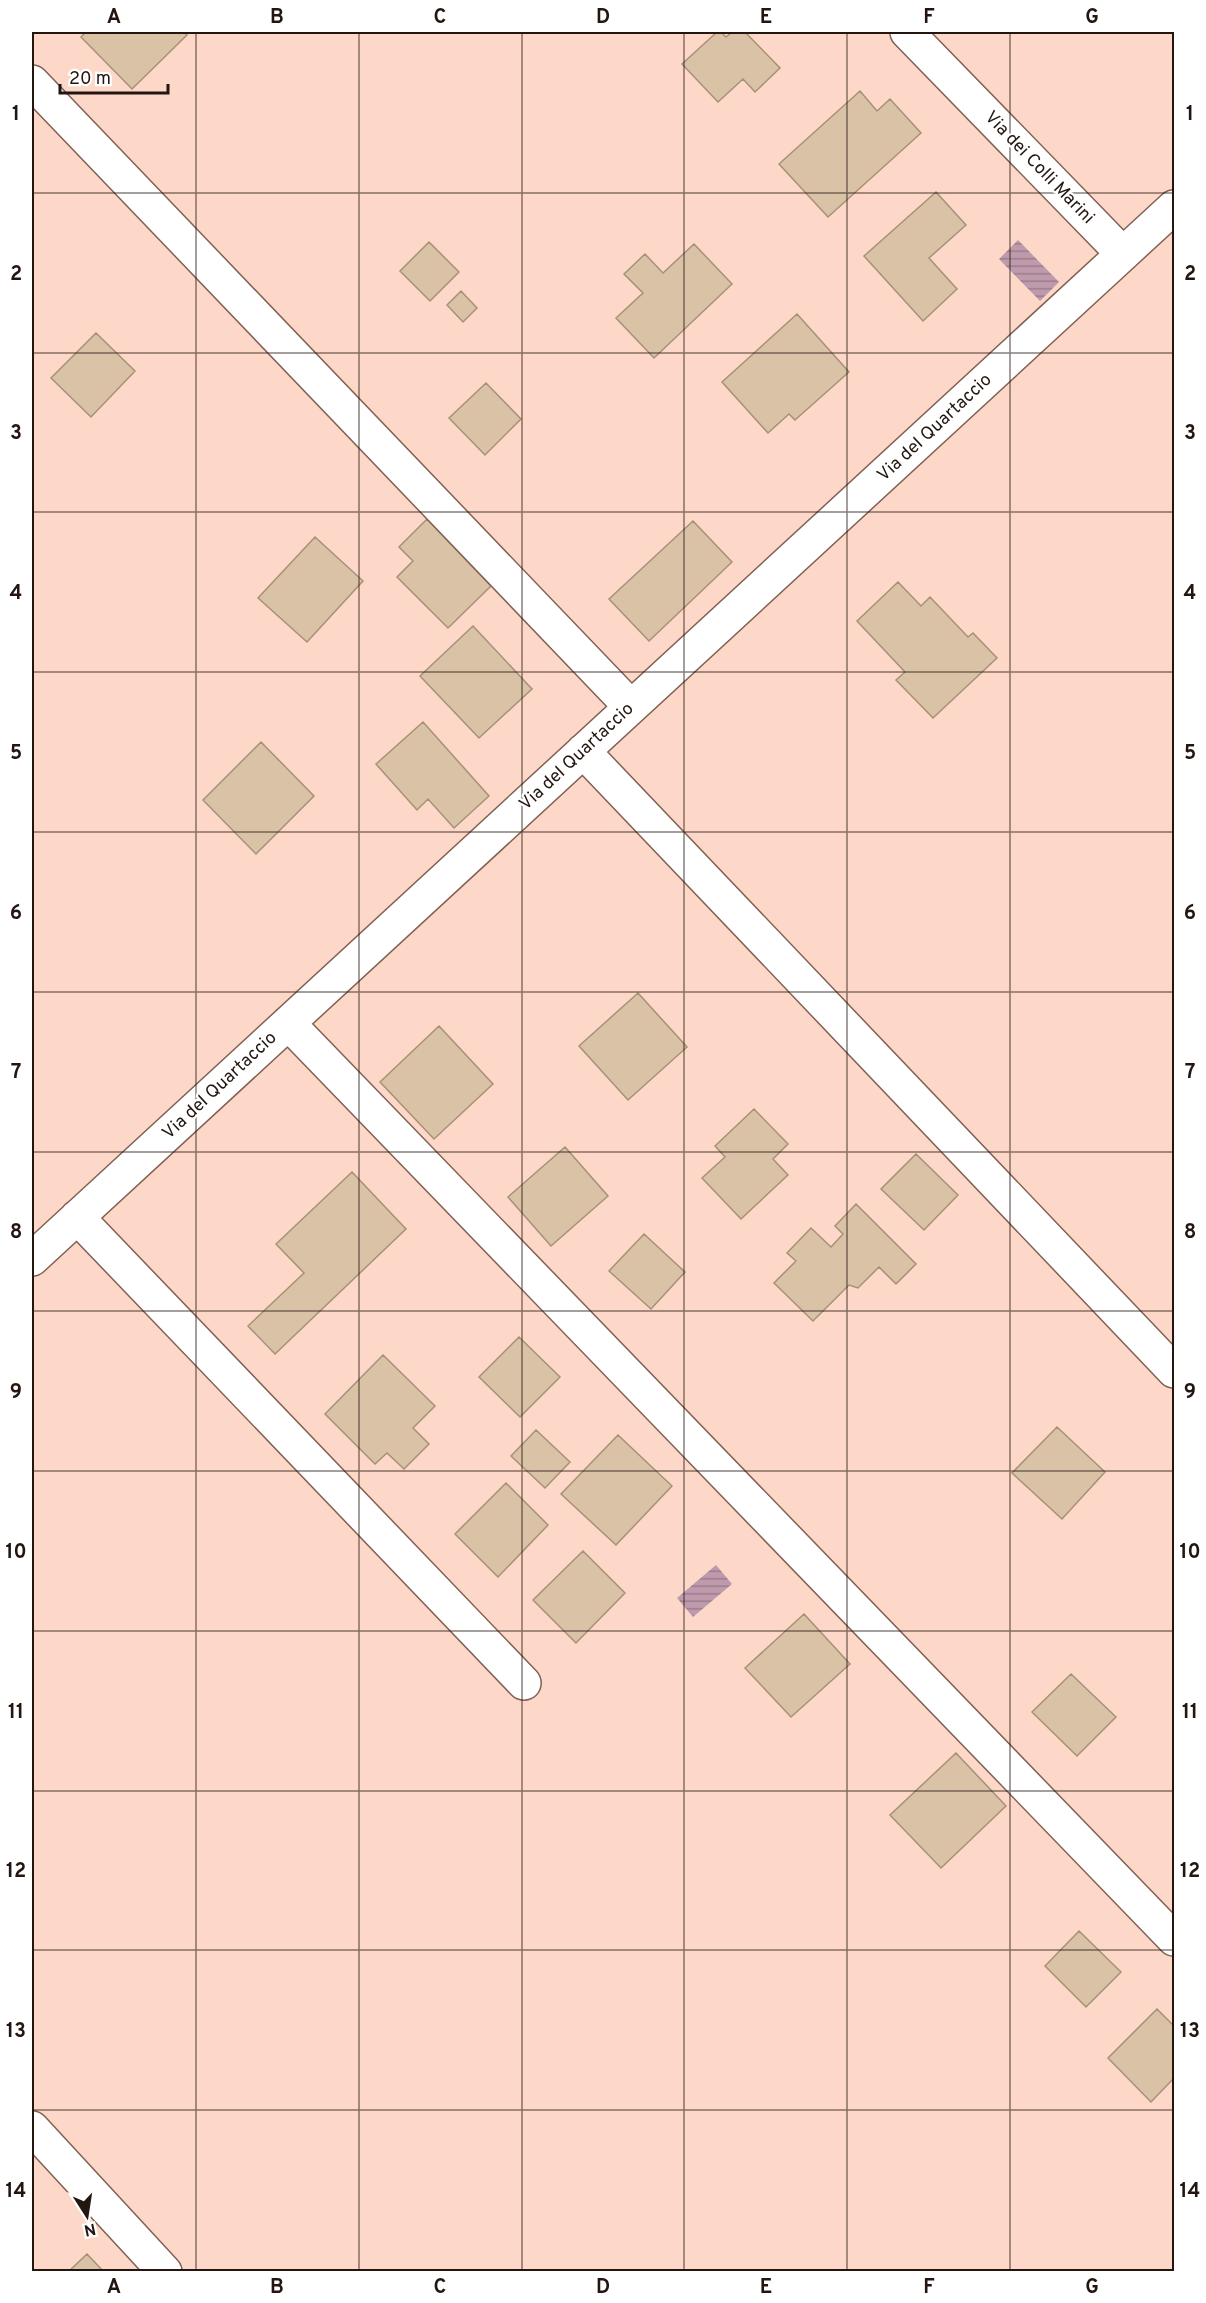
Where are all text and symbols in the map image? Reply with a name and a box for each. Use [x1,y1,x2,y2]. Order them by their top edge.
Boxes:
text: A [107,5,121,31]
text: B [270,5,284,31]
text: C [434,5,446,31]
text: D [596,5,610,31]
text: E [760,5,772,31]
text: F [923,5,935,31]
text: G [1085,5,1099,31]
scale bar [60,57,168,95]
text: 20 m [69,68,111,91]
text: 1 [12,102,20,128]
text: 1 [1186,102,1194,128]
street label: Via dei Colli Marini [979,107,1099,229]
text: 2 [10,262,22,288]
text: 2 [1184,262,1196,288]
street label: Via del Quartaccio [873,369,997,487]
text: 3 [10,421,22,447]
text: 3 [1184,421,1196,447]
text: 4 [10,581,22,607]
text: 4 [1184,581,1196,607]
street label: Via del Quartaccio [515,698,639,816]
text: 5 [10,741,22,767]
text: 5 [1184,741,1196,767]
text: 6 [10,901,22,927]
text: 6 [1184,901,1196,927]
street label: Via del Quartaccio [158,1027,282,1145]
text: 7 [11,1060,21,1086]
text: 7 [1185,1060,1195,1086]
text: 8 [10,1220,22,1246]
text: 8 [1184,1220,1196,1246]
text: 9 [10,1380,22,1406]
text: 9 [1184,1380,1196,1406]
text: 10 [5,1540,27,1566]
text: 10 [1179,1540,1201,1566]
text: 11 [8,1700,24,1726]
text: 11 [1182,1700,1198,1726]
text: 12 [6,1859,26,1885]
text: 12 [1180,1859,1200,1885]
text: 13 [6,2019,26,2045]
text: 13 [1180,2019,1200,2045]
text: 14 [6,2179,26,2205]
text: 14 [1180,2179,1200,2205]
north arrow [57,2186,117,2246]
text: N [82,2218,97,2240]
text: A [107,2275,121,2301]
text: B [270,2275,284,2301]
text: C [434,2275,446,2301]
text: D [596,2275,610,2301]
text: E [760,2275,772,2301]
text: F [923,2275,935,2301]
text: G [1085,2275,1099,2301]

